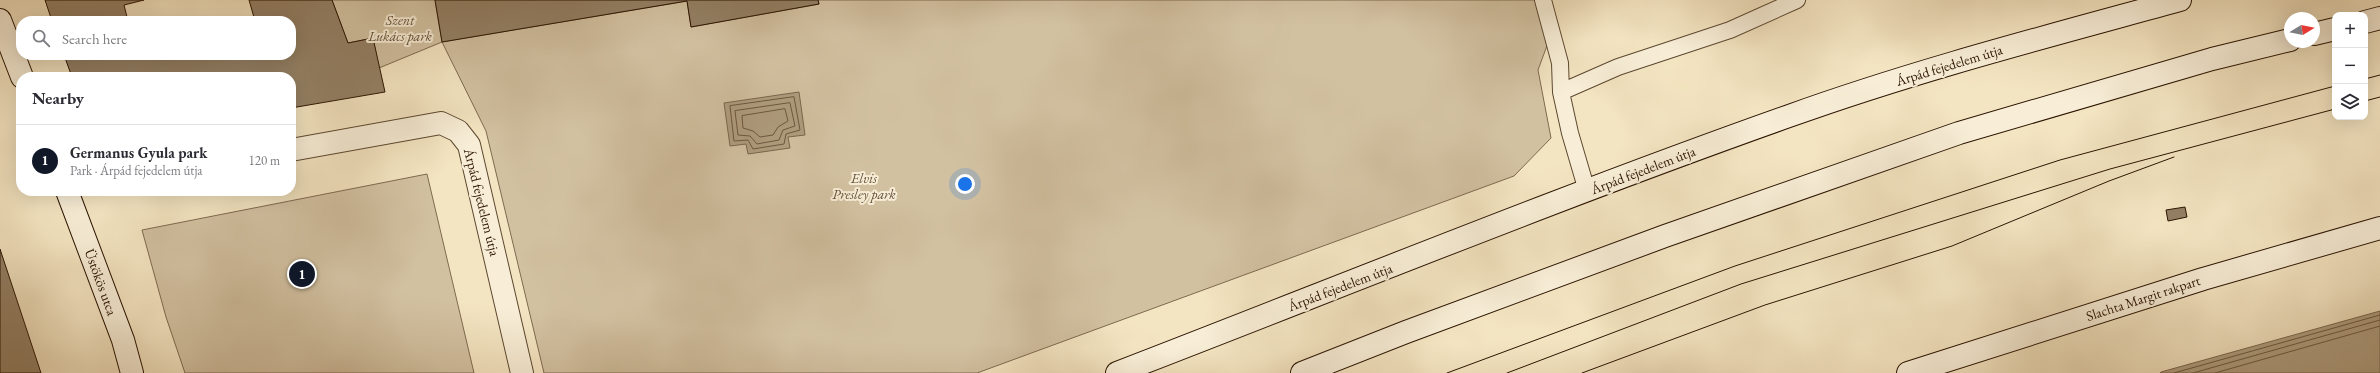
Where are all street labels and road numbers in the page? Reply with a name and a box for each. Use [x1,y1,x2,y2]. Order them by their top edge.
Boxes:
street label: Árpád fejedelem útja [1893,40,2005,90]
street label: Árpád fejedelem útja [1587,142,1698,199]
street label: Árpád fejedelem útja [460,145,504,258]
street label: Üstökös utca [81,246,122,318]
street label: Árpád fejedelem útja [1284,259,1395,316]
street label: Slachta Margit rakpart [2084,271,2203,325]

